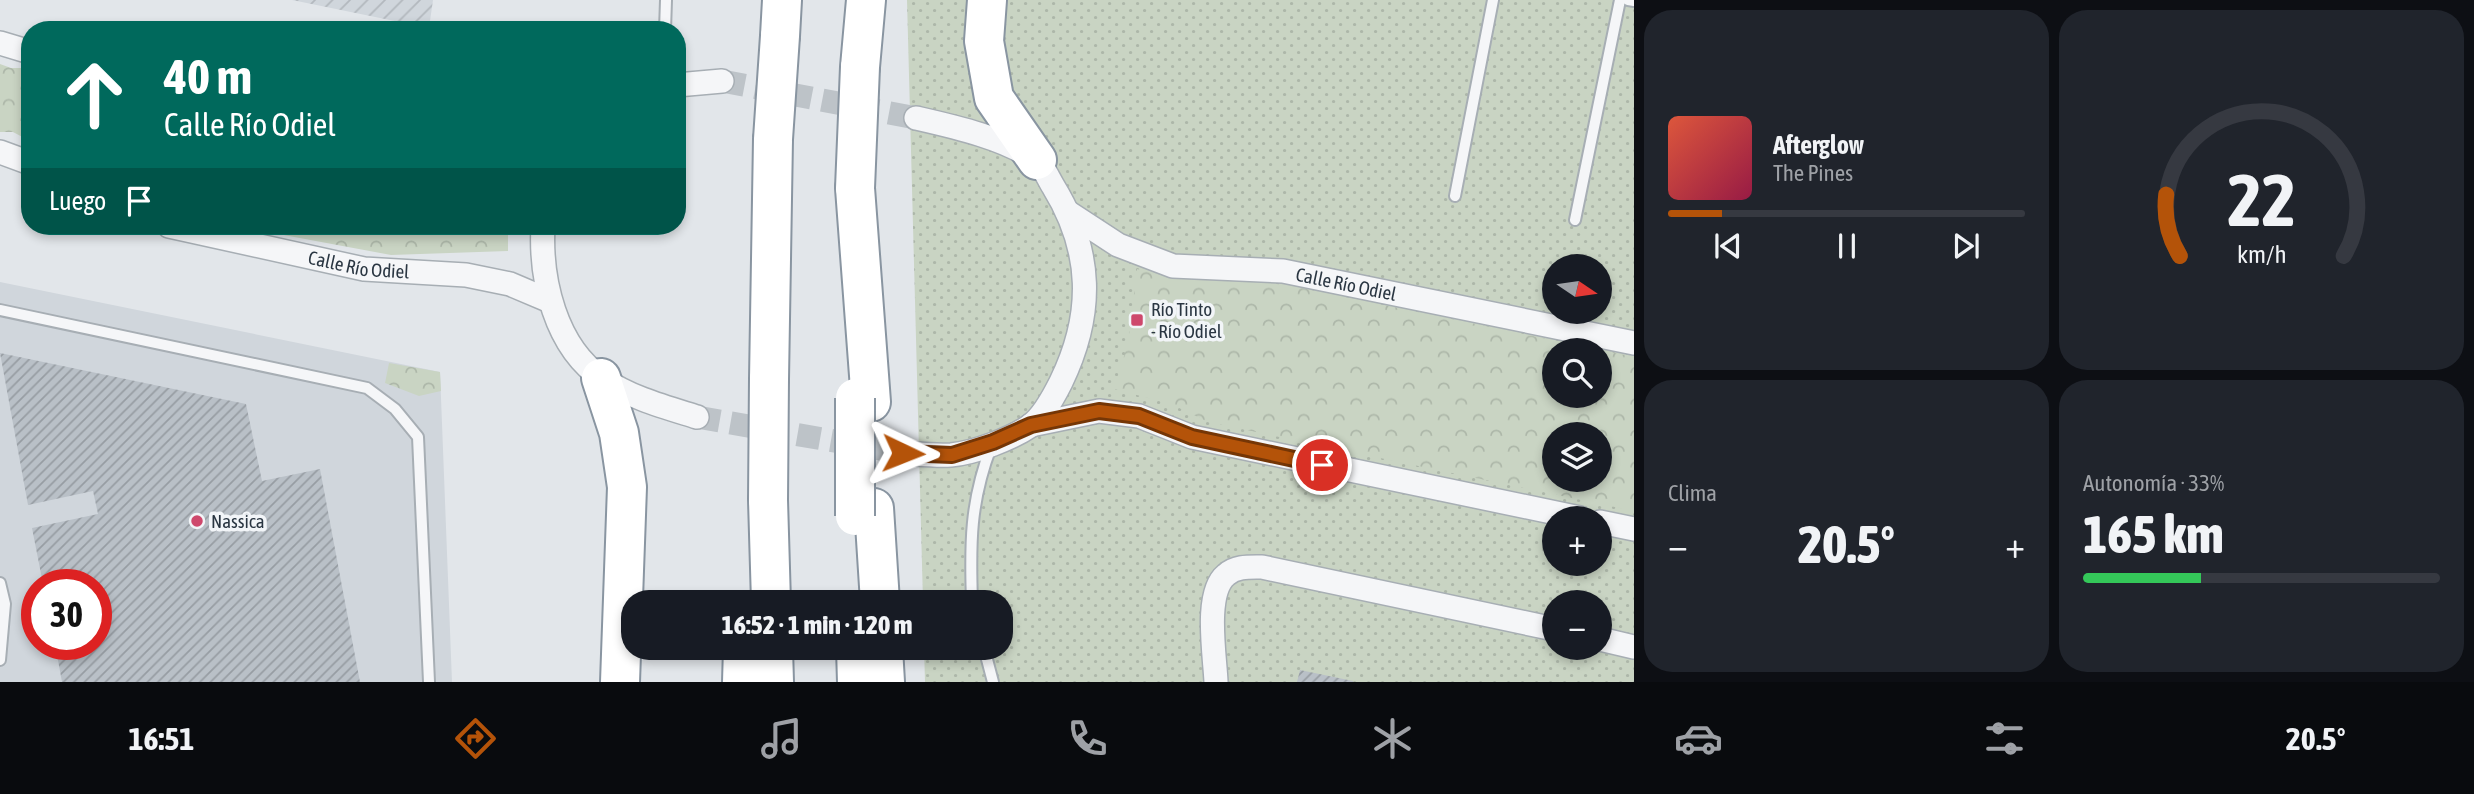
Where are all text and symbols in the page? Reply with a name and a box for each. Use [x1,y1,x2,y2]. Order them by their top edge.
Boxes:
text: 40 m [164,48,252,104]
icon: ahead [49,49,140,140]
text: Calle Río Odiel [164,106,336,143]
text: Afterglow [1773,130,1864,160]
text: 22 [2227,159,2296,242]
text: The Pines [1773,160,1853,186]
icon: arrive [120,182,158,220]
text: Luego [49,186,106,216]
icon: previous [1709,227,1747,265]
icon: pause [1828,227,1866,265]
icon: next [1947,227,1985,265]
text: km/h [2237,240,2286,268]
street label: Calle Río Odiel [306,246,410,283]
north arrow [1542,254,1612,324]
map controls [1542,254,1612,660]
street label: Calle Río Odiel [1294,263,1398,305]
place label: Río Tinto - Río Odiel [1151,298,1222,342]
marker: Río Tinto - Río Odiel [1129,312,1145,328]
button: search [1542,338,1612,408]
position arrow [866,416,940,490]
button: layers [1542,422,1612,492]
pin [1292,435,1352,495]
icon: arrive [1303,446,1341,484]
text: Autonomía · 33% [2083,470,2224,496]
text: Clima [1668,480,1717,506]
text: 165 km [2083,504,2224,564]
button: + [1542,506,1612,576]
place label: Nassica [211,510,265,532]
marker: Nassica [189,513,205,529]
text: 20.5° [1798,514,1895,574]
text: − [1668,523,1688,566]
text: + [2005,523,2025,566]
speed limit sign: 30 [21,569,112,660]
button: − [1542,590,1612,660]
text: 16:52 · 1 min · 120 m [722,610,912,640]
icon: directions [451,714,500,763]
icon: music [757,714,806,763]
icon: phone [1063,714,1112,763]
icon: climate [1368,714,1417,763]
icon: car [1674,714,1723,763]
icon: filters [1980,714,2029,763]
text: 16:51 [128,720,194,757]
text: 20.5° [2286,720,2345,757]

